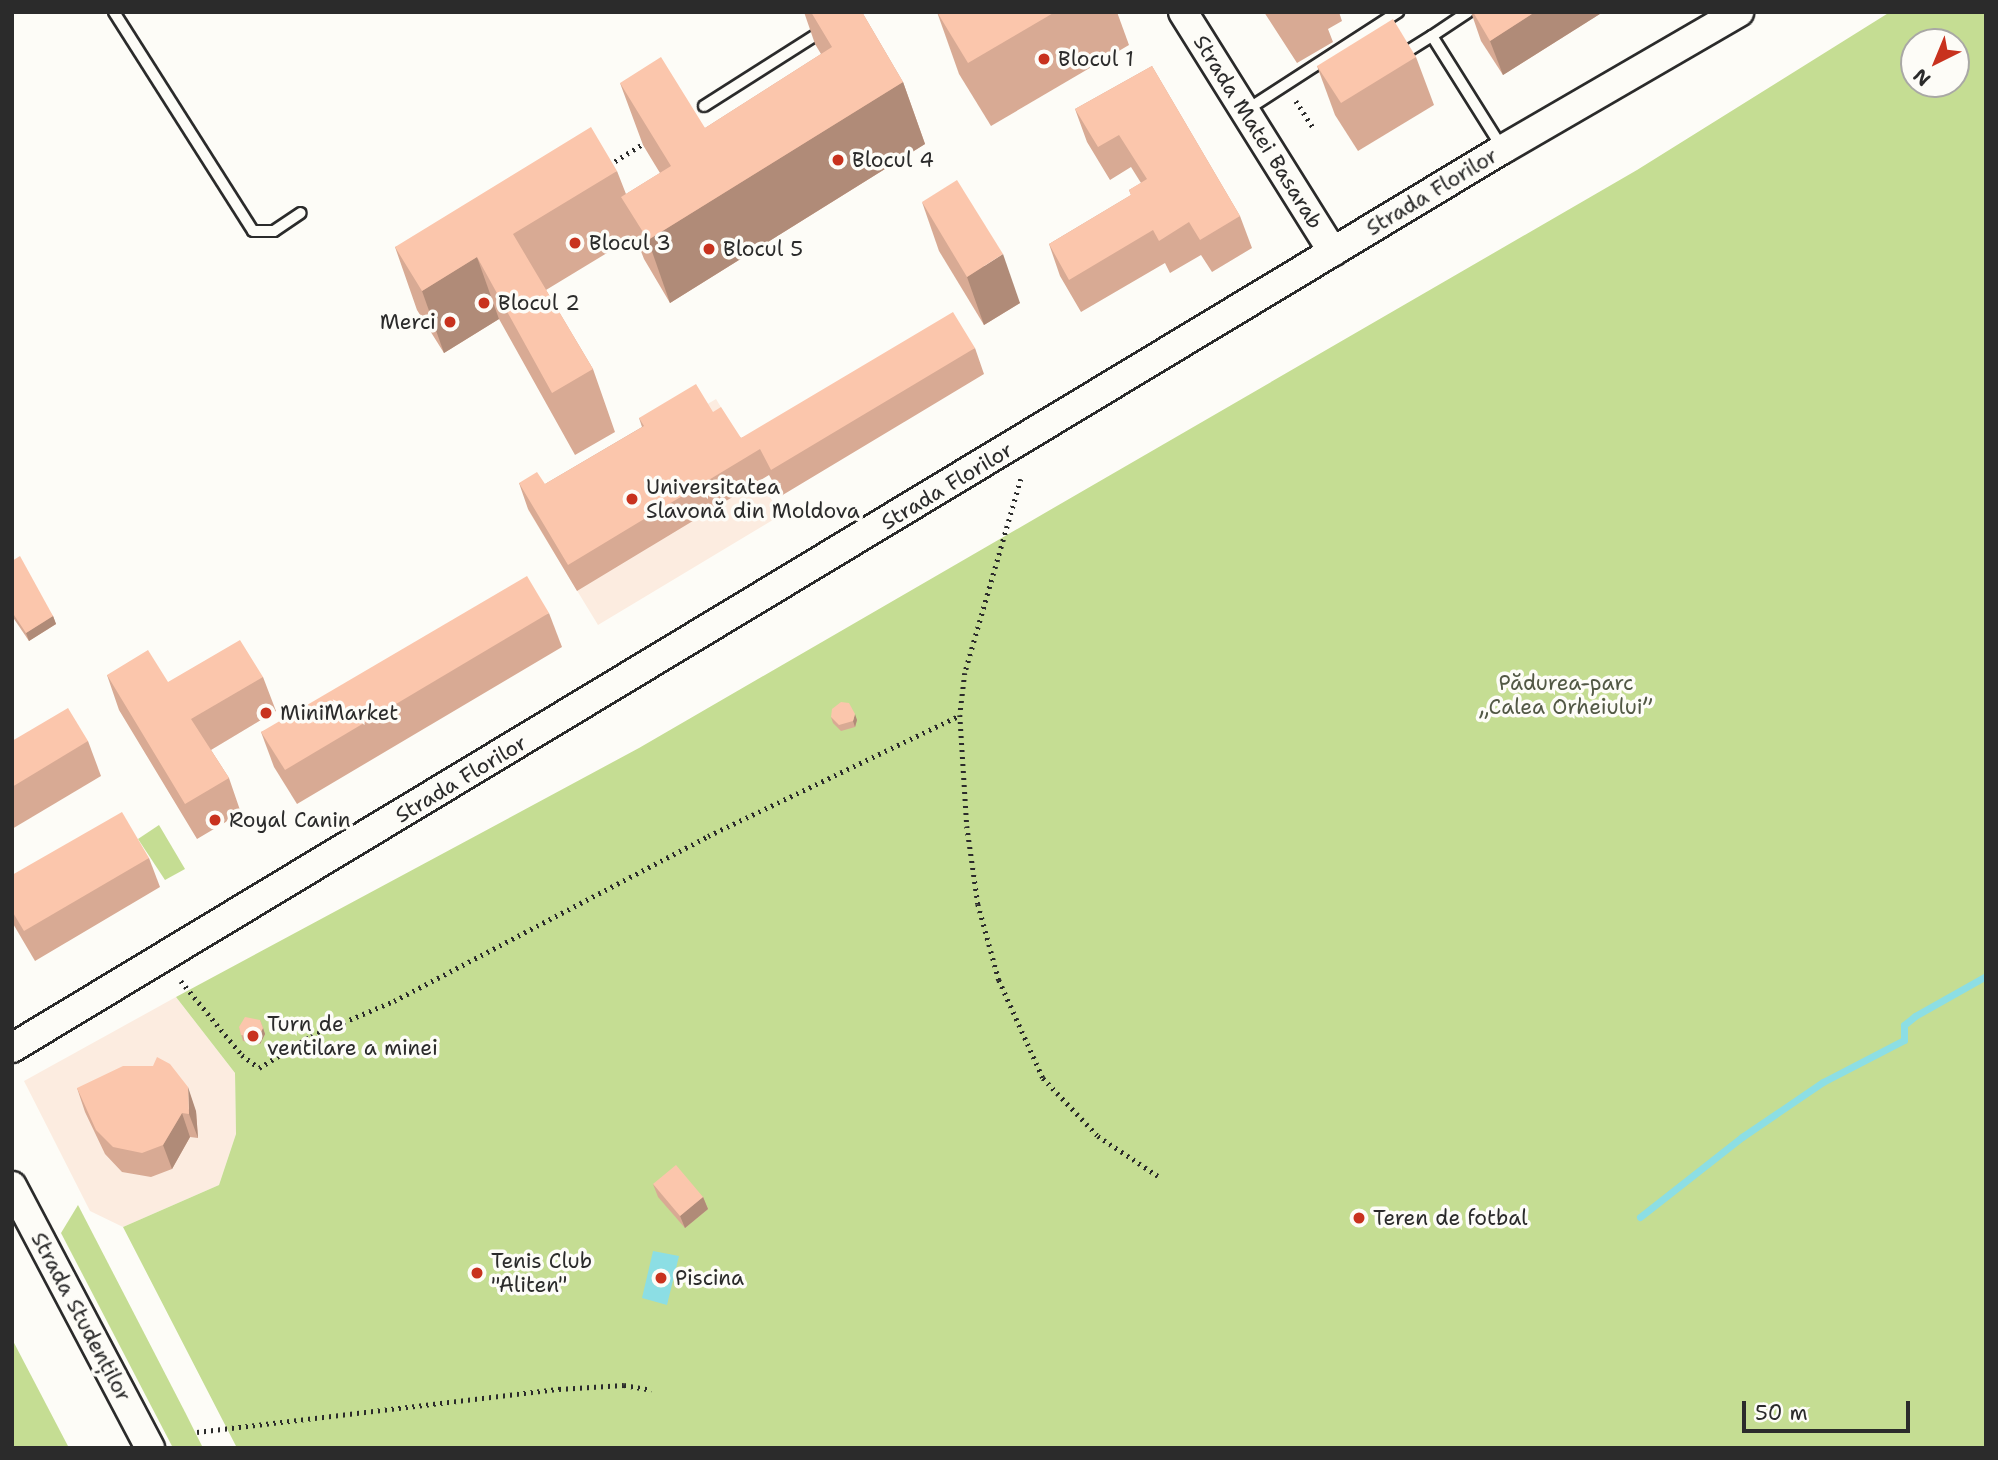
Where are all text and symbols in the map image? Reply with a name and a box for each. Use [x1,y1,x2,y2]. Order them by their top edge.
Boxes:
north arrow [1900,28,1970,98]
street label: Strada Matei Basarab [1188,31,1328,233]
place label: Blocul 1 [1058,46,1134,72]
marker: Blocul 1 [1036,51,1052,67]
text: N [1908,63,1936,92]
street label: Strada Florilor [1362,143,1502,241]
place label: Blocul 4 [852,147,934,173]
marker: Blocul 4 [830,152,846,168]
place label: Blocul 3 [589,230,671,256]
marker: Blocul 3 [567,235,583,251]
place label: Blocul 5 [723,236,803,262]
marker: Blocul 5 [701,241,717,257]
place label: Blocul 2 [498,290,580,316]
marker: Blocul 2 [476,295,492,311]
place label: Merci [380,309,436,335]
marker: Merci [442,314,458,330]
street label: Strada Florilor [877,437,1017,535]
place label: Universitatea Slavonă din Moldova [646,474,860,524]
marker: Universitatea Slavonă din Moldova [624,491,640,507]
park label: Pădurea-parc „Calea Orheiului” [1480,670,1652,720]
place label: MiniMarket [280,700,399,726]
marker: MiniMarket [258,705,274,721]
street label: Strada Florilor [391,730,531,828]
place label: Royal Canin [229,807,351,833]
marker: Royal Canin [207,812,223,828]
place label: Turn de ventilare a minei [267,1011,438,1061]
marker: Turn de ventilare a minei [245,1028,261,1044]
place label: Teren de fotbal [1373,1205,1528,1231]
marker: Teren de fotbal [1351,1210,1367,1226]
street label: Strada Studenților [26,1228,136,1406]
place label: Tenis Club "Aliten" [491,1248,592,1298]
marker: Tenis Club "Aliten" [469,1265,485,1281]
place label: Piscina [675,1265,744,1291]
marker: Piscina [653,1270,669,1286]
scale bar [1746,1386,1914,1430]
text: 50 m [1755,1399,1808,1427]

